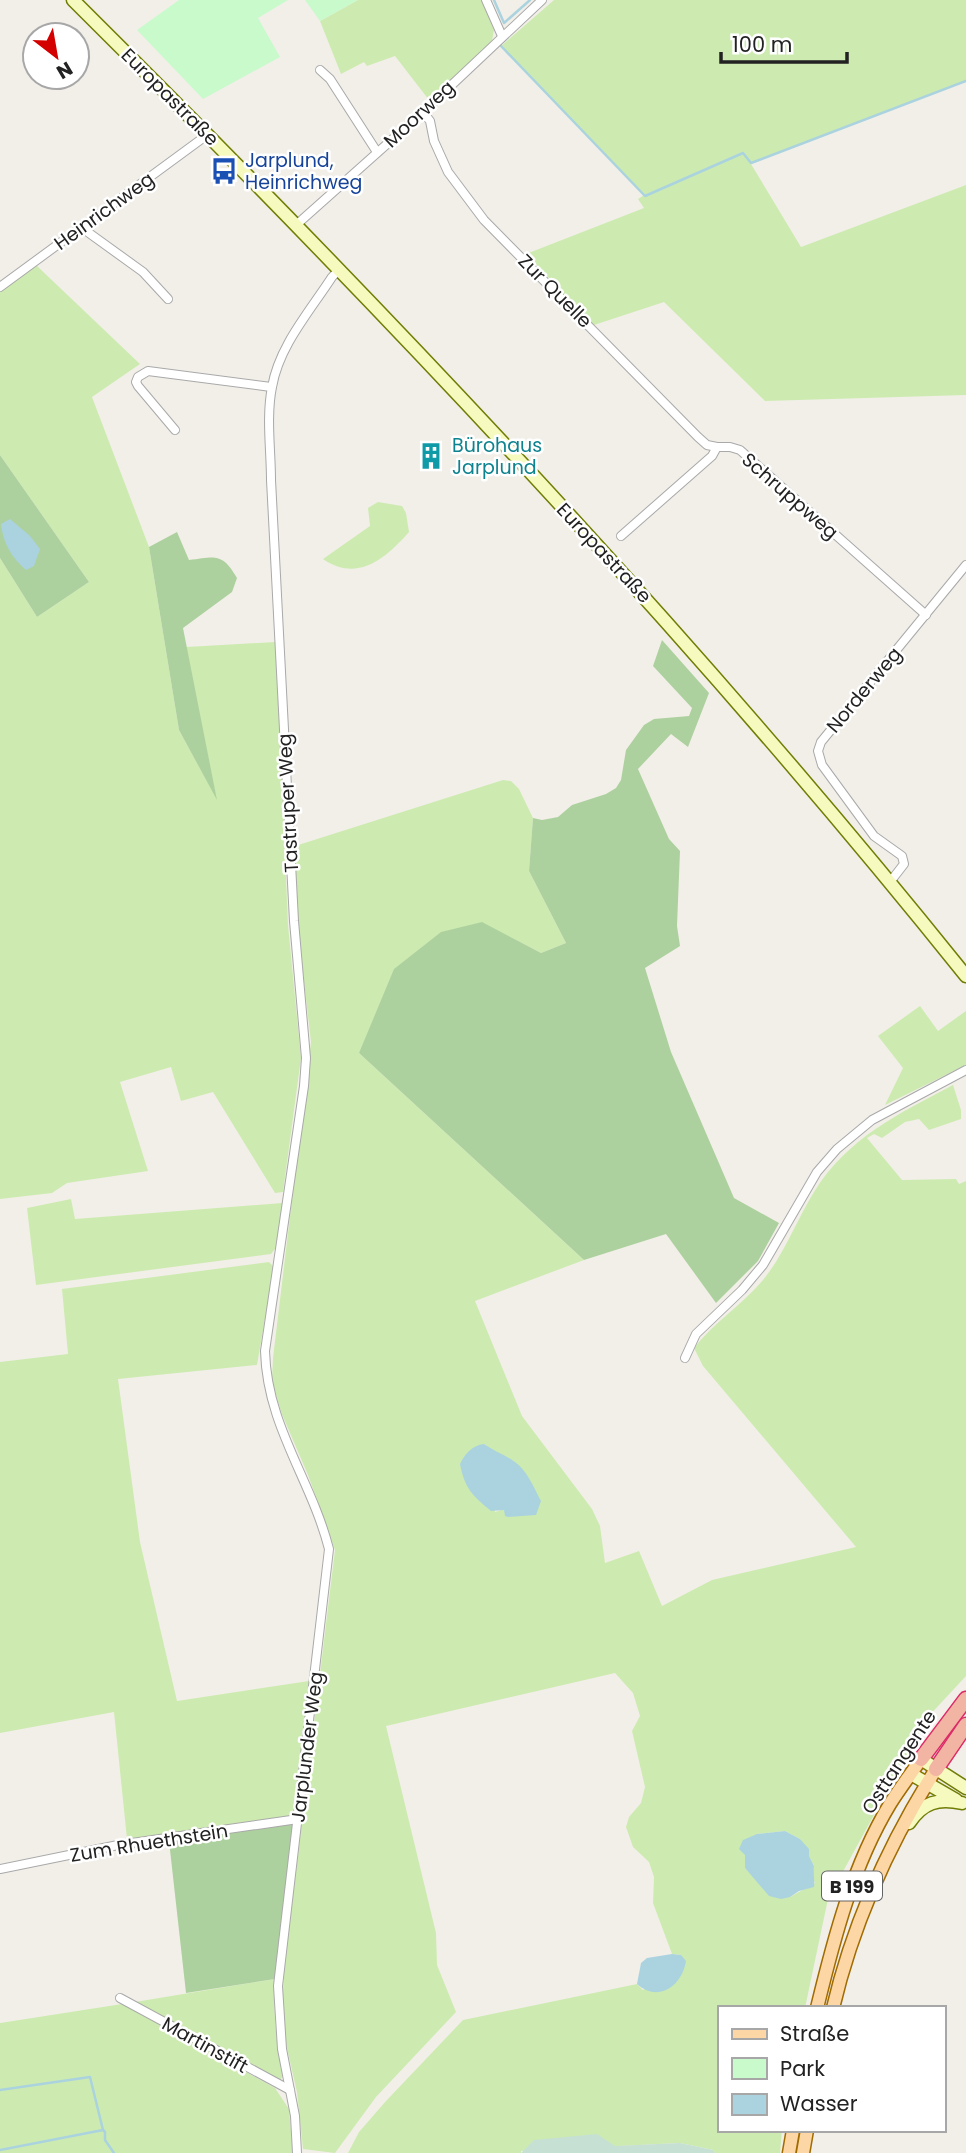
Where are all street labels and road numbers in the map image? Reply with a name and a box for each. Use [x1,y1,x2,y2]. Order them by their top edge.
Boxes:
street label: Europastraße [115,42,225,152]
street label: Moorweg [378,74,460,154]
street label: Heinrichweg [49,166,159,256]
street label: Zur Quelle [512,248,598,334]
street label: Schruppweg [736,446,844,546]
street label: Europastraße [550,497,658,609]
street label: Norderweg [820,641,908,739]
street label: Tastruper Weg [271,733,305,873]
street label: Jarplunder Weg [284,1670,330,1824]
street label: Osttangente [855,1705,943,1819]
street label: Zum Rhuethstein [68,1817,230,1869]
road number: B 199 [822,1872,882,1900]
street label: Martinstift [157,2010,253,2080]

